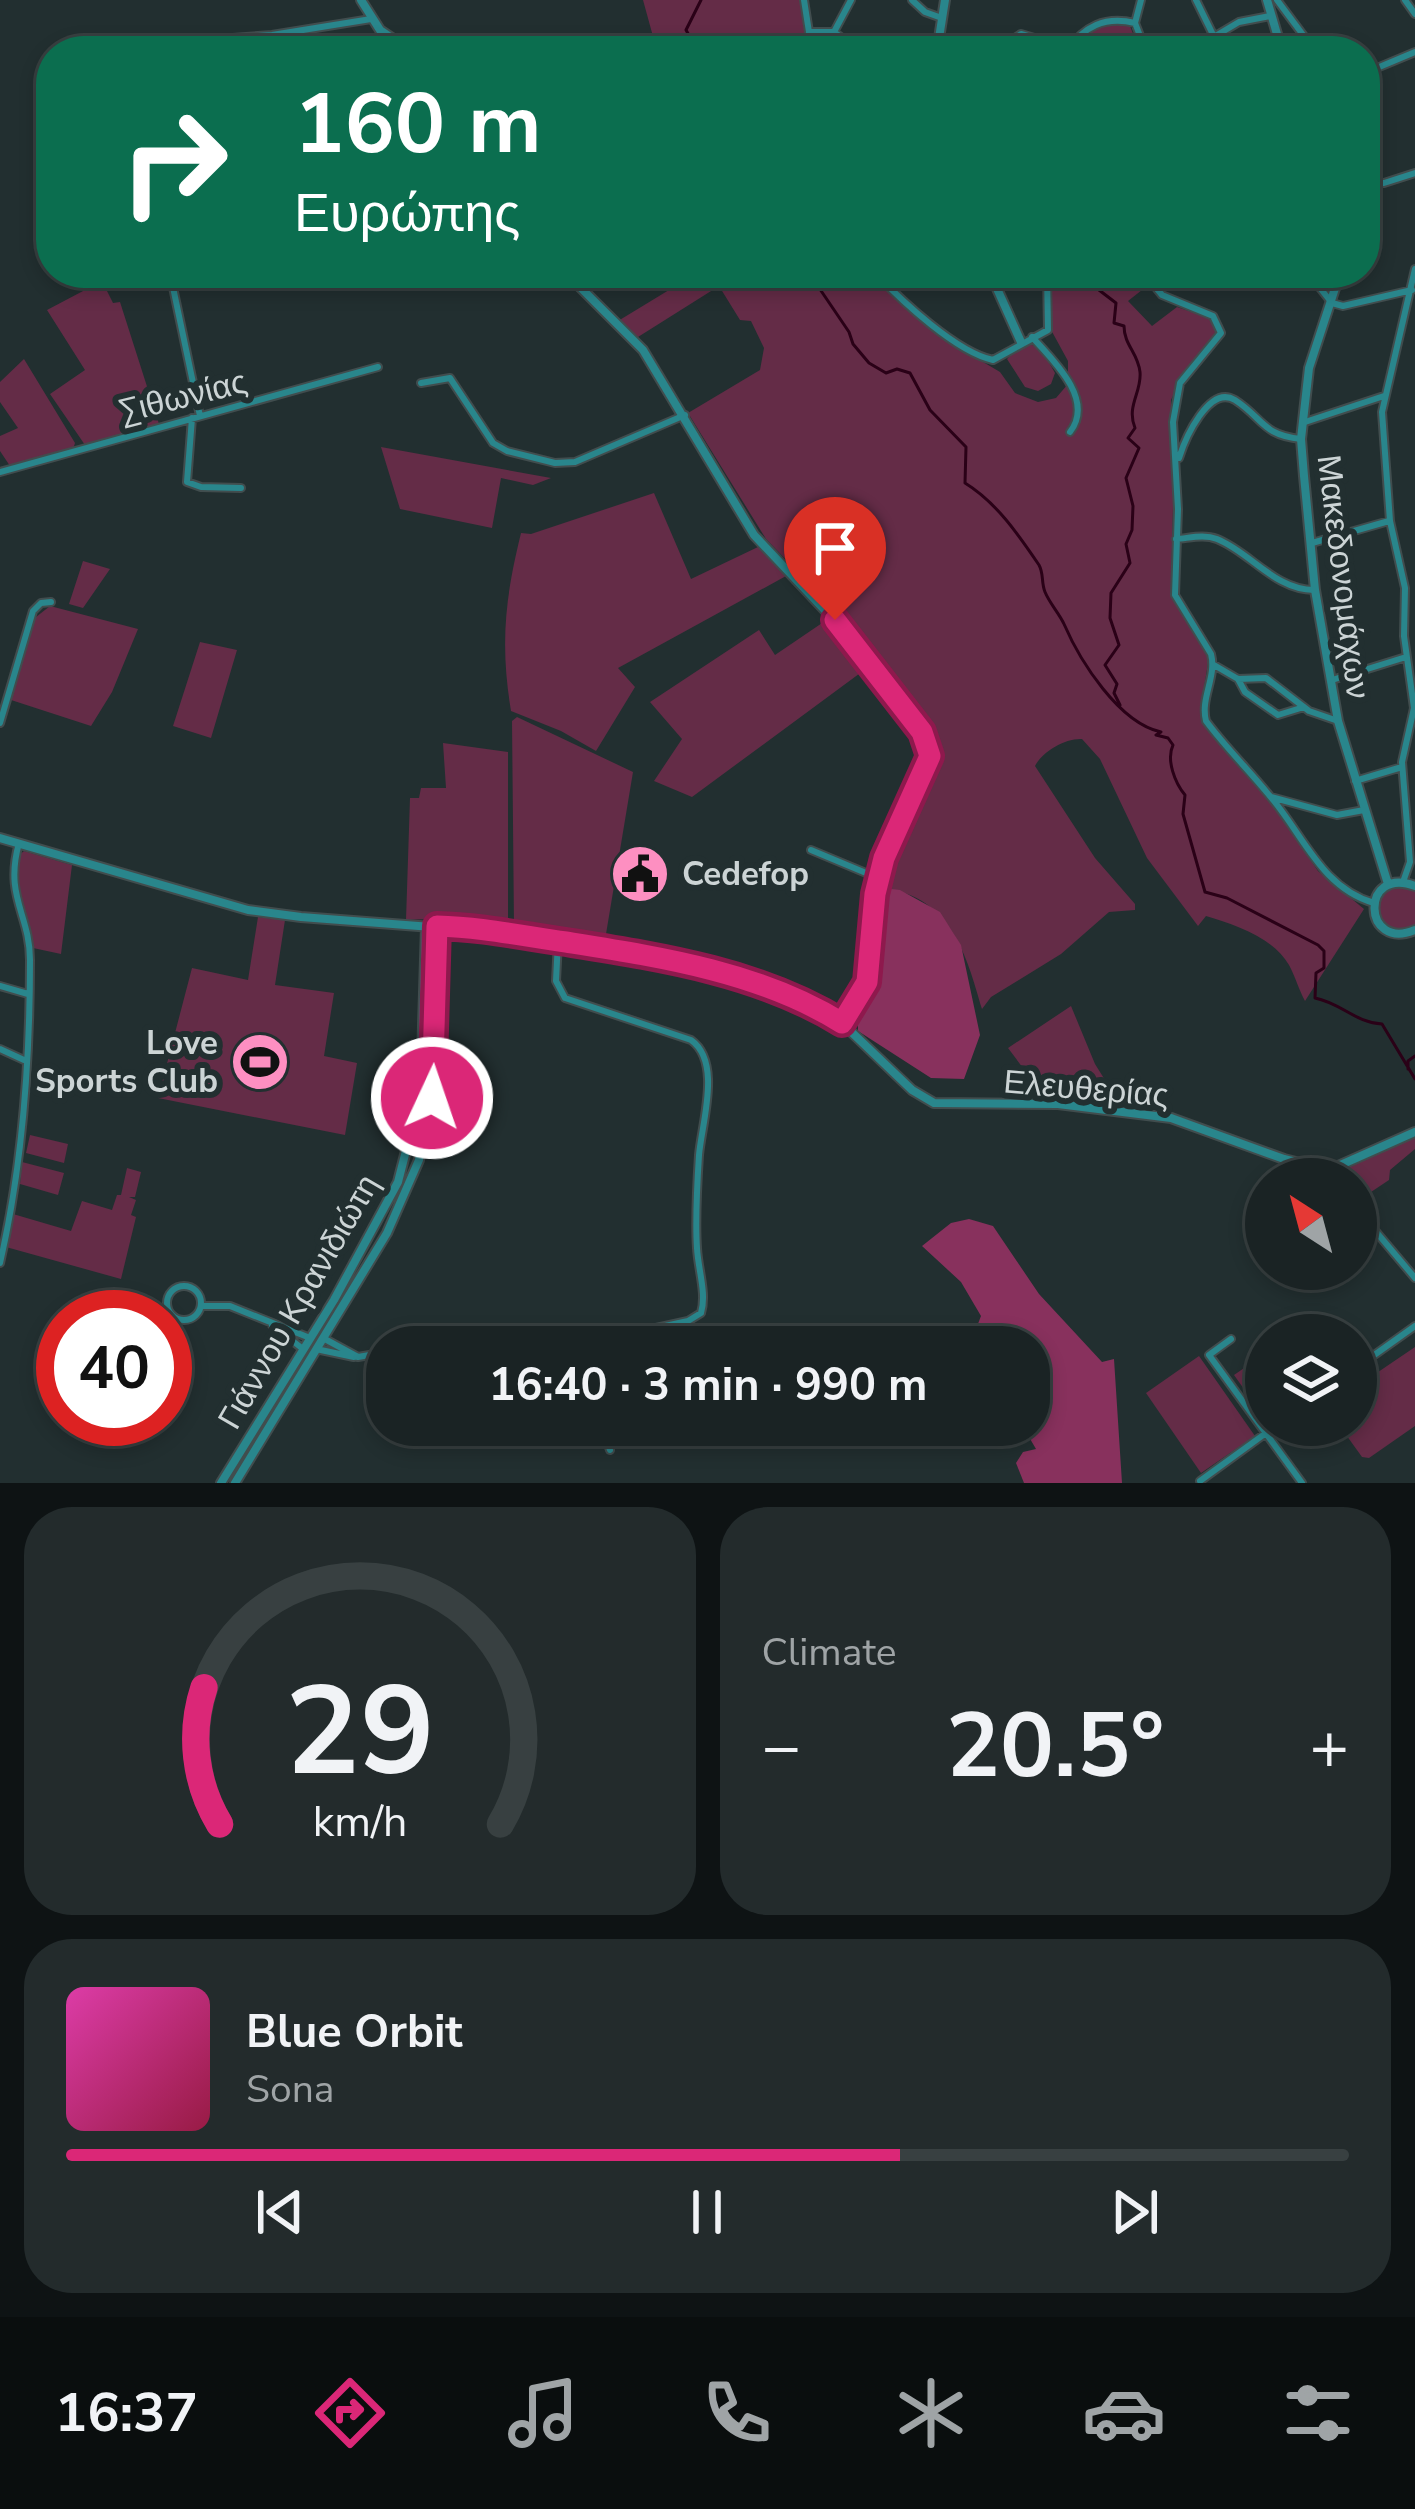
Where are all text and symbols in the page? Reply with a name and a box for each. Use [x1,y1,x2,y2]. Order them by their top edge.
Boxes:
text: 160 m [294,67,542,182]
icon: right [96,84,252,240]
text: Ευρώπης [294,176,520,250]
street label: Σιθωνίας [114,359,252,435]
street label: Μακεδονομάχων [1306,452,1380,702]
pin [784,497,886,620]
icon: arrive [802,515,868,581]
public building icon: Cedefop [609,843,671,905]
place label: Cedefop [682,852,809,897]
place label: Love Sports Club [35,1021,218,1104]
sports icon: Love Sports Club [229,1031,291,1093]
position arrow [369,1035,495,1161]
street label: Ελευθερίας [1002,1059,1170,1119]
north arrow [1245,1158,1377,1290]
map controls [1245,1158,1377,1446]
street label: Γιάννου Κρανιδιώτη [208,1166,390,1438]
speed limit sign: 40 [36,1290,192,1446]
button: layers [1245,1314,1377,1446]
text: 16:40 · 3 min · 990 m [488,1355,928,1416]
text: Climate [762,1626,897,1679]
text: 29 [285,1647,435,1817]
text: 20.5° [946,1685,1164,1808]
text: − [762,1702,801,1792]
text: + [1309,1702,1349,1792]
text: km/h [312,1793,407,1851]
text: Blue Orbit [246,2002,463,2063]
text: Sona [246,2063,335,2116]
icon: previous [247,2179,313,2245]
icon: pause [674,2179,740,2245]
icon: next [1102,2179,1168,2245]
icon: directions [308,2371,392,2455]
icon: music [501,2371,585,2455]
icon: phone [695,2371,779,2455]
icon: climate [889,2371,973,2455]
icon: car [1082,2371,1166,2455]
icon: filters [1276,2371,1360,2455]
text: 16:37 [55,2376,198,2450]

